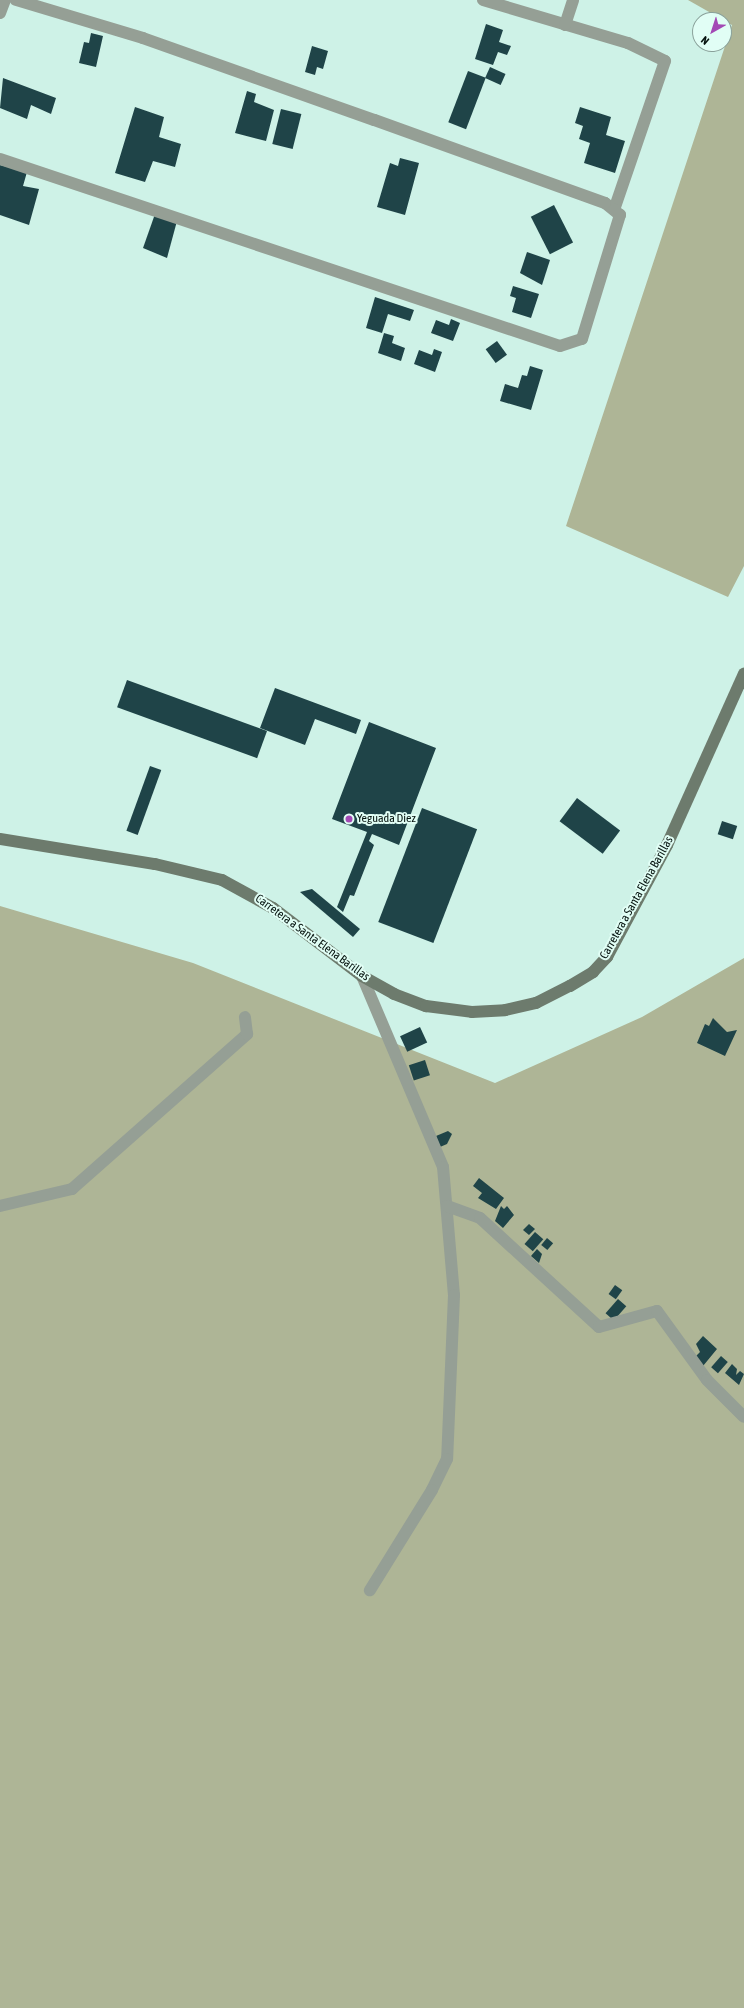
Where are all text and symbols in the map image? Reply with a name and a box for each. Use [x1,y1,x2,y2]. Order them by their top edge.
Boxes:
north arrow [692,12,732,52]
text: N [699,34,711,47]
place label: Yeguada Diez [357,812,416,826]
marker: Yeguada Diez [344,814,354,824]
street label: Carretera a Santa Elena Barillas [597,834,677,962]
street label: Carretera a Santa Elena Barillas [252,892,372,984]

